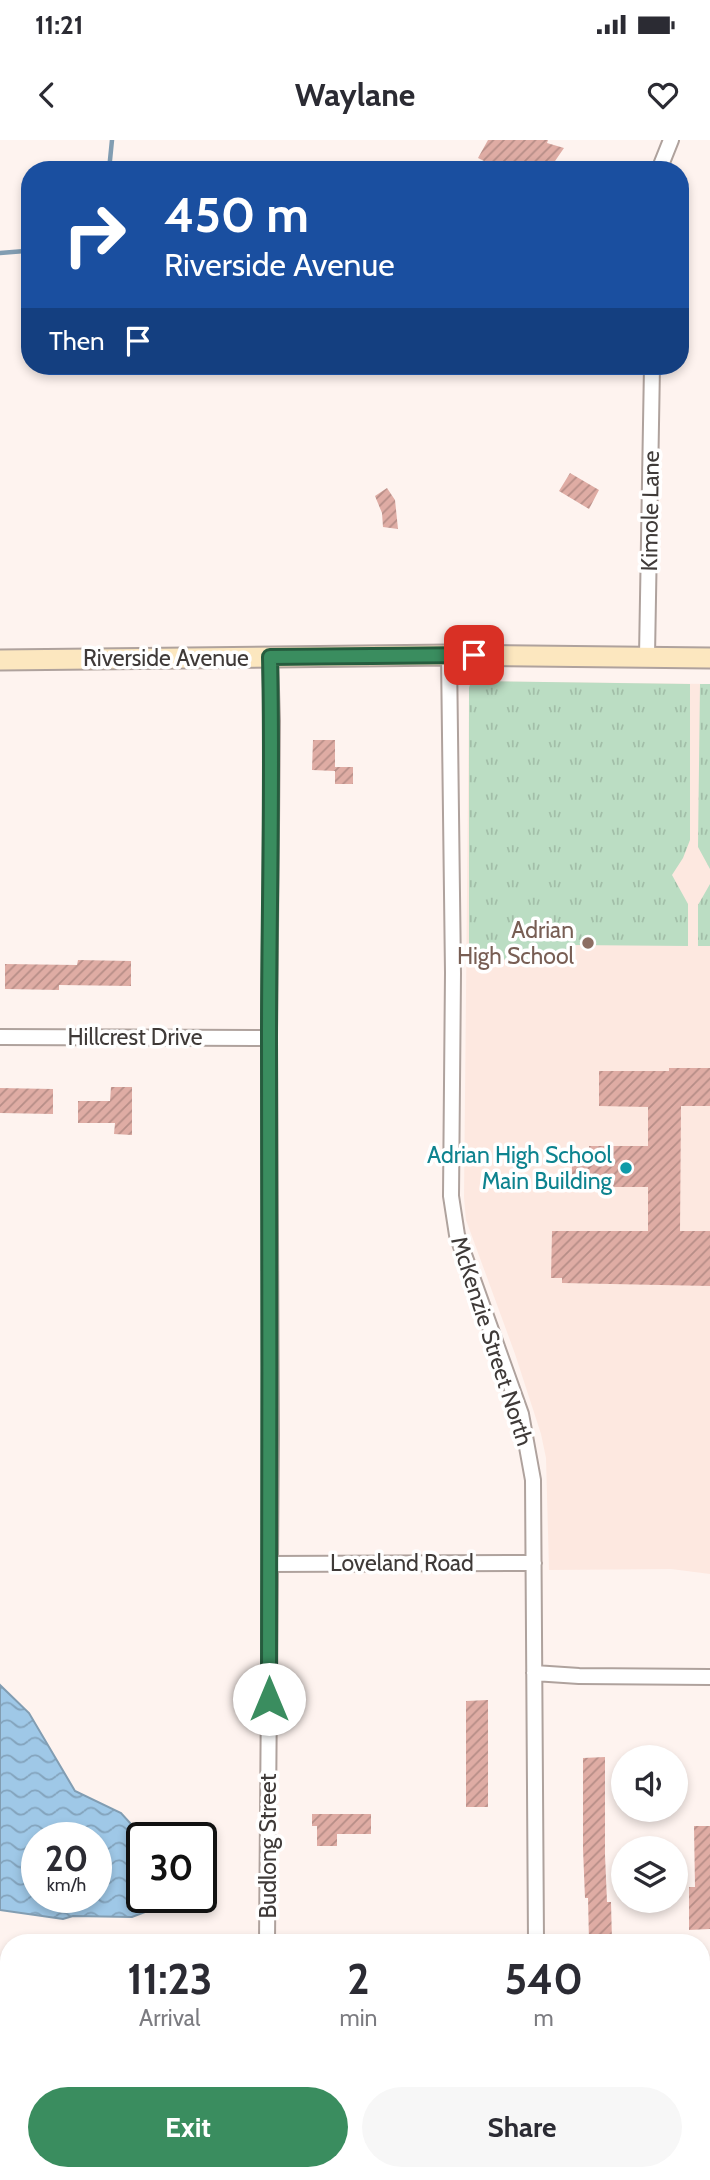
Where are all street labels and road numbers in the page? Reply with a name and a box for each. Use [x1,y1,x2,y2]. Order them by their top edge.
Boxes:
street label: Kimole Lane [635,450,665,572]
street label: Riverside Avenue [83,644,249,672]
street label: Hillcrest Drive [68,1023,203,1051]
street label: McKenzie Street North [445,1233,539,1449]
street label: Loveland Road [330,1549,474,1577]
street label: Budlong Street [254,1773,282,1919]

